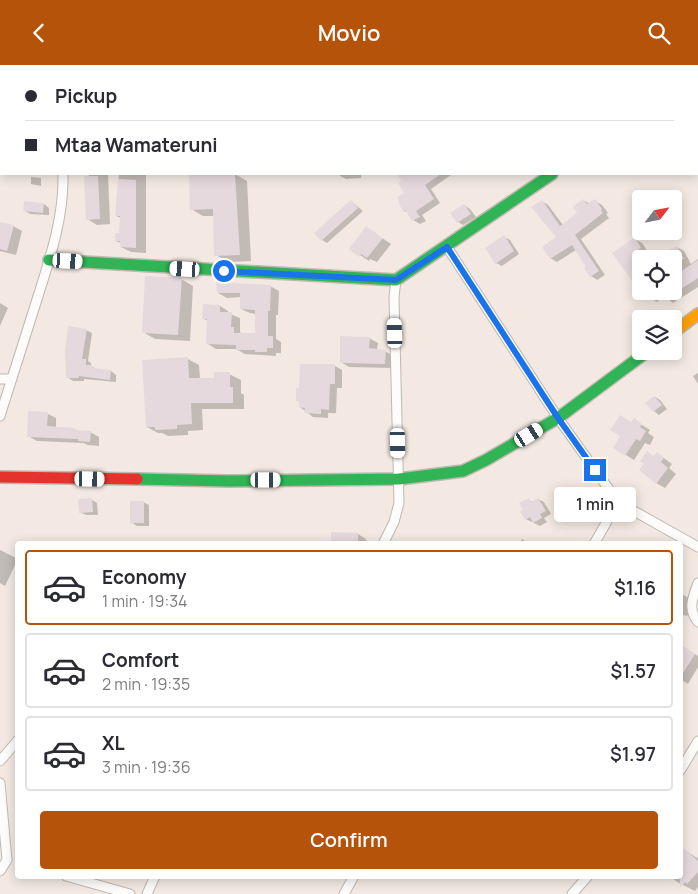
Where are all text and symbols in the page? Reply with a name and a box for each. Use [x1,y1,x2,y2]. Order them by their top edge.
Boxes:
text: Movio [318,18,380,48]
icon: back [25,19,53,47]
icon: search [645,19,673,47]
text: Pickup [55,83,117,109]
text: Mtaa Wamateruni [55,132,218,158]
north arrow [632,190,682,240]
map controls [632,190,682,360]
button: locate [632,250,682,300]
car [52,253,83,269]
route start [213,260,235,282]
car [169,261,200,277]
button: layers [632,310,682,360]
car [386,318,403,348]
car [512,421,545,449]
car [390,428,405,458]
route end [584,459,606,481]
car [74,471,105,487]
car [251,473,281,488]
callout: 1 min [554,487,636,523]
text: 1 min [576,493,614,515]
text: Economy [102,564,186,590]
icon: car [42,565,87,610]
text: $1.16 [614,575,656,601]
text: 1 min · 19:34 [102,590,188,612]
text: Comfort [102,647,179,673]
icon: car [42,648,87,693]
text: $1.57 [611,658,656,684]
text: 2 min · 19:35 [102,673,190,695]
text: XL [102,730,125,756]
icon: car [42,731,87,776]
text: $1.97 [610,741,656,767]
text: 3 min · 19:36 [102,756,191,778]
button: Confirm [40,811,658,869]

